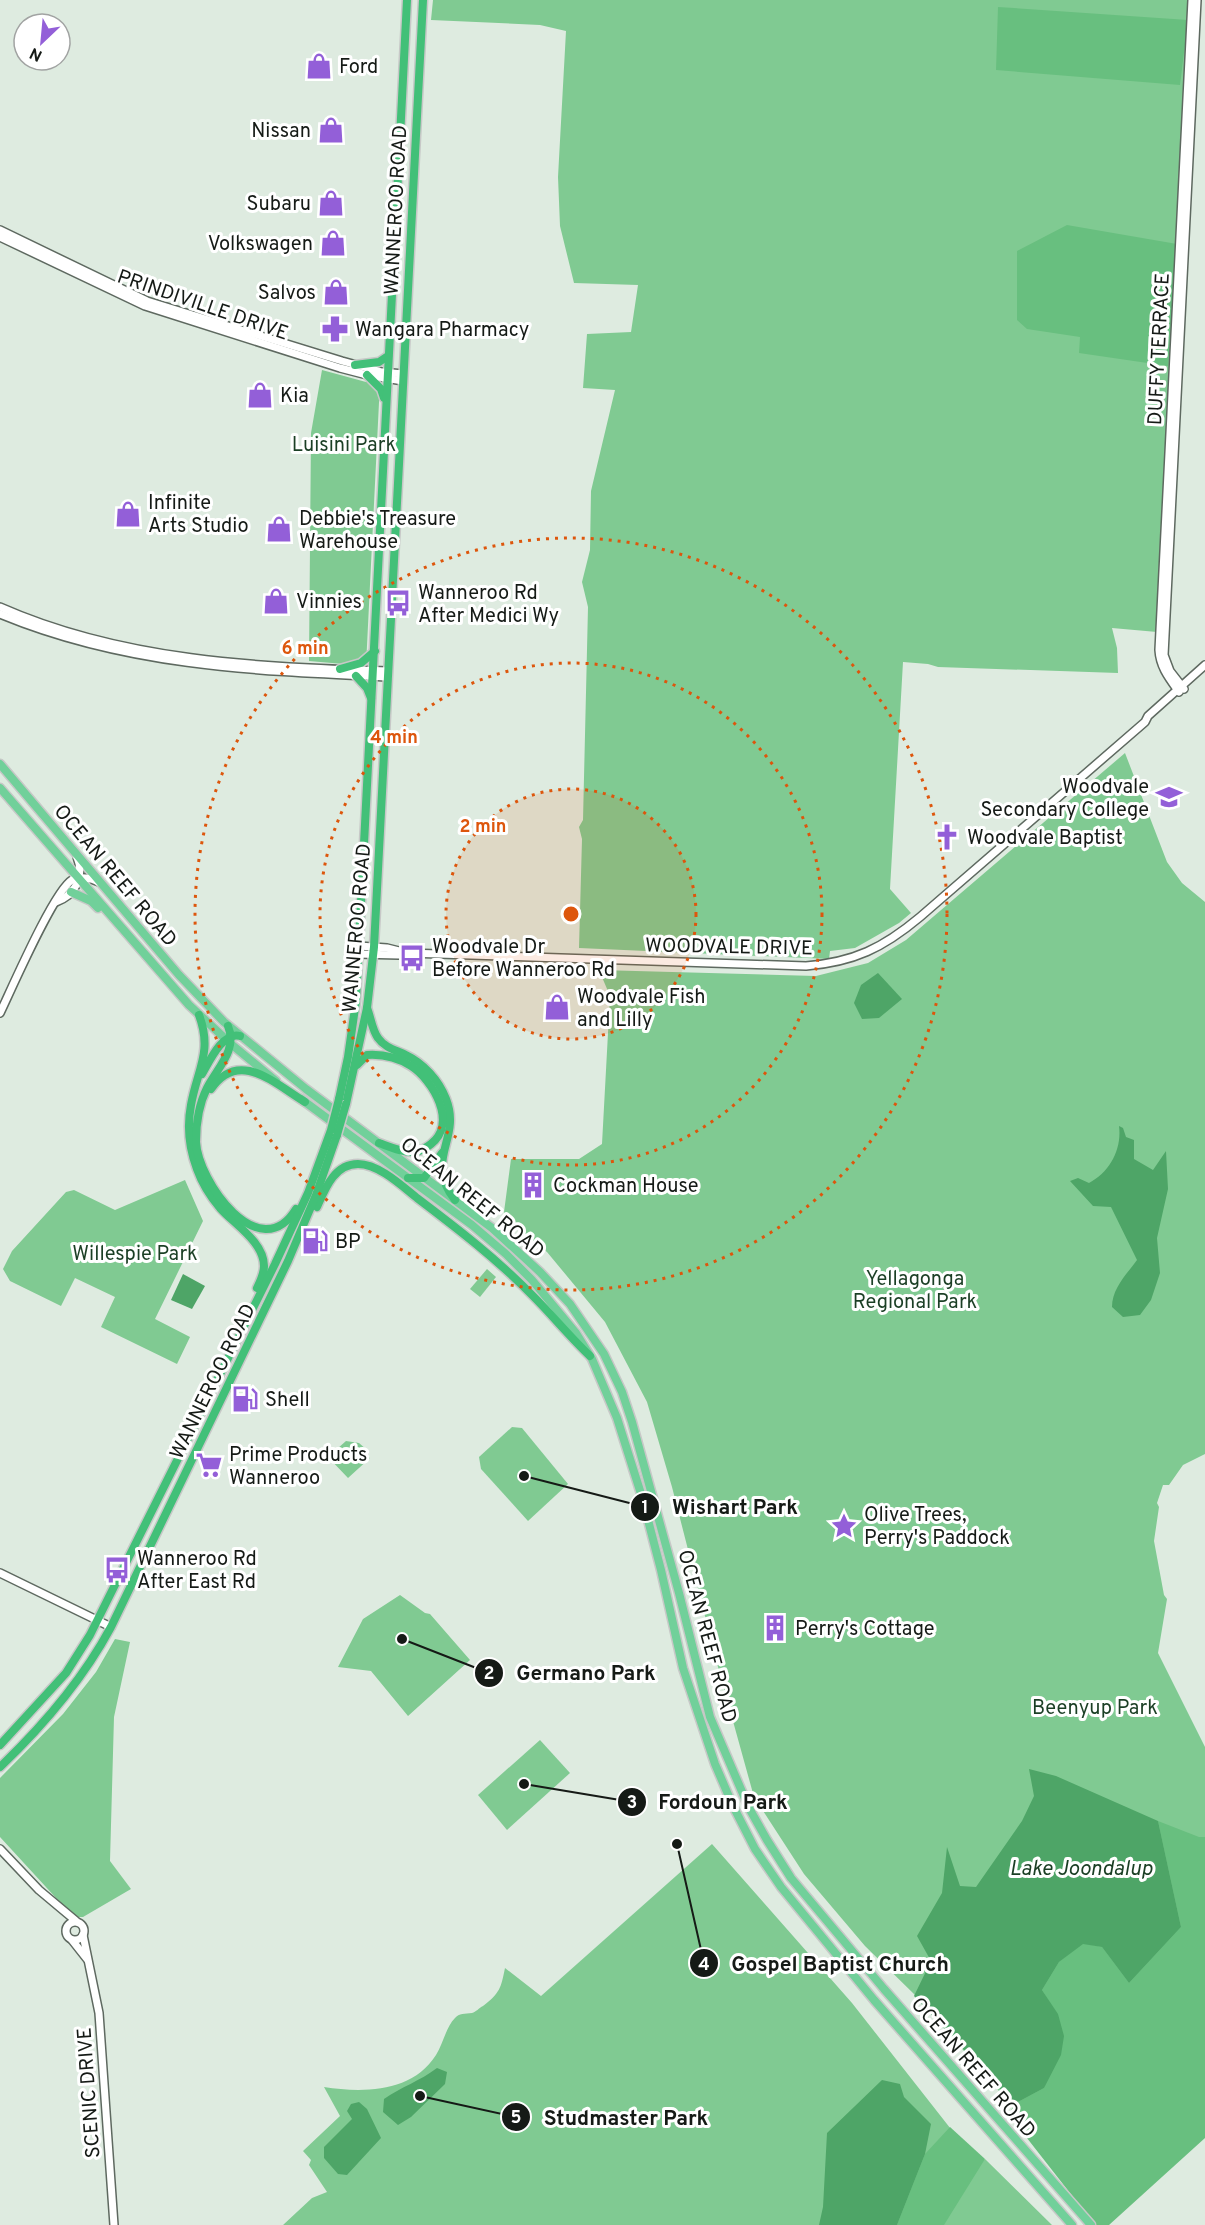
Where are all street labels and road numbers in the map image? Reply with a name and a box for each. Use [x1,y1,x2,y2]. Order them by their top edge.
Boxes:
street label: WANNEROO ROAD [380,124,414,296]
street label: PRINDIVILLE DRIVE [113,264,291,347]
street label: DUFFY TERRACE [1143,272,1177,426]
street label: OCEAN REEF ROAD [47,800,182,953]
street label: WANNEROO ROAD [338,842,378,1014]
street label: WOODVALE DRIVE [645,934,813,962]
street label: OCEAN REEF ROAD [394,1132,549,1265]
street label: WANNEROO ROAD [165,1300,263,1464]
street label: OCEAN REEF ROAD [670,1547,742,1726]
street label: OCEAN REEF ROAD [904,1993,1041,2144]
street label: SCENIC DRIVE [72,2027,108,2159]

